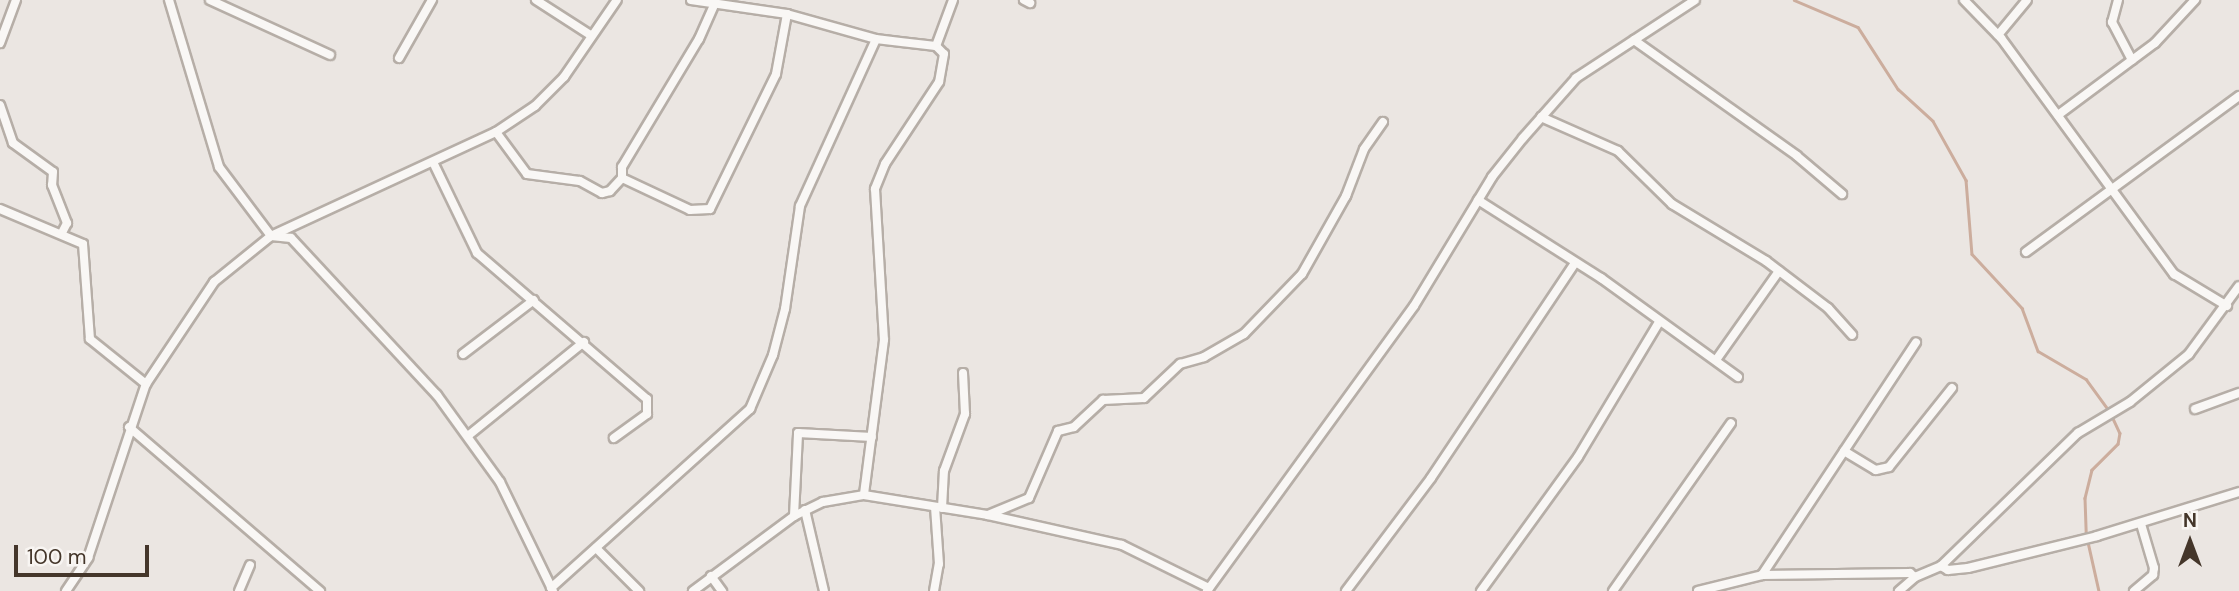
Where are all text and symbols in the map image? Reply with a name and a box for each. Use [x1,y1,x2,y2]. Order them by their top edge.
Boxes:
north arrow [2155,507,2225,577]
text: N [2183,508,2197,533]
scale bar [18,532,152,576]
text: 100 m [27,543,87,571]

